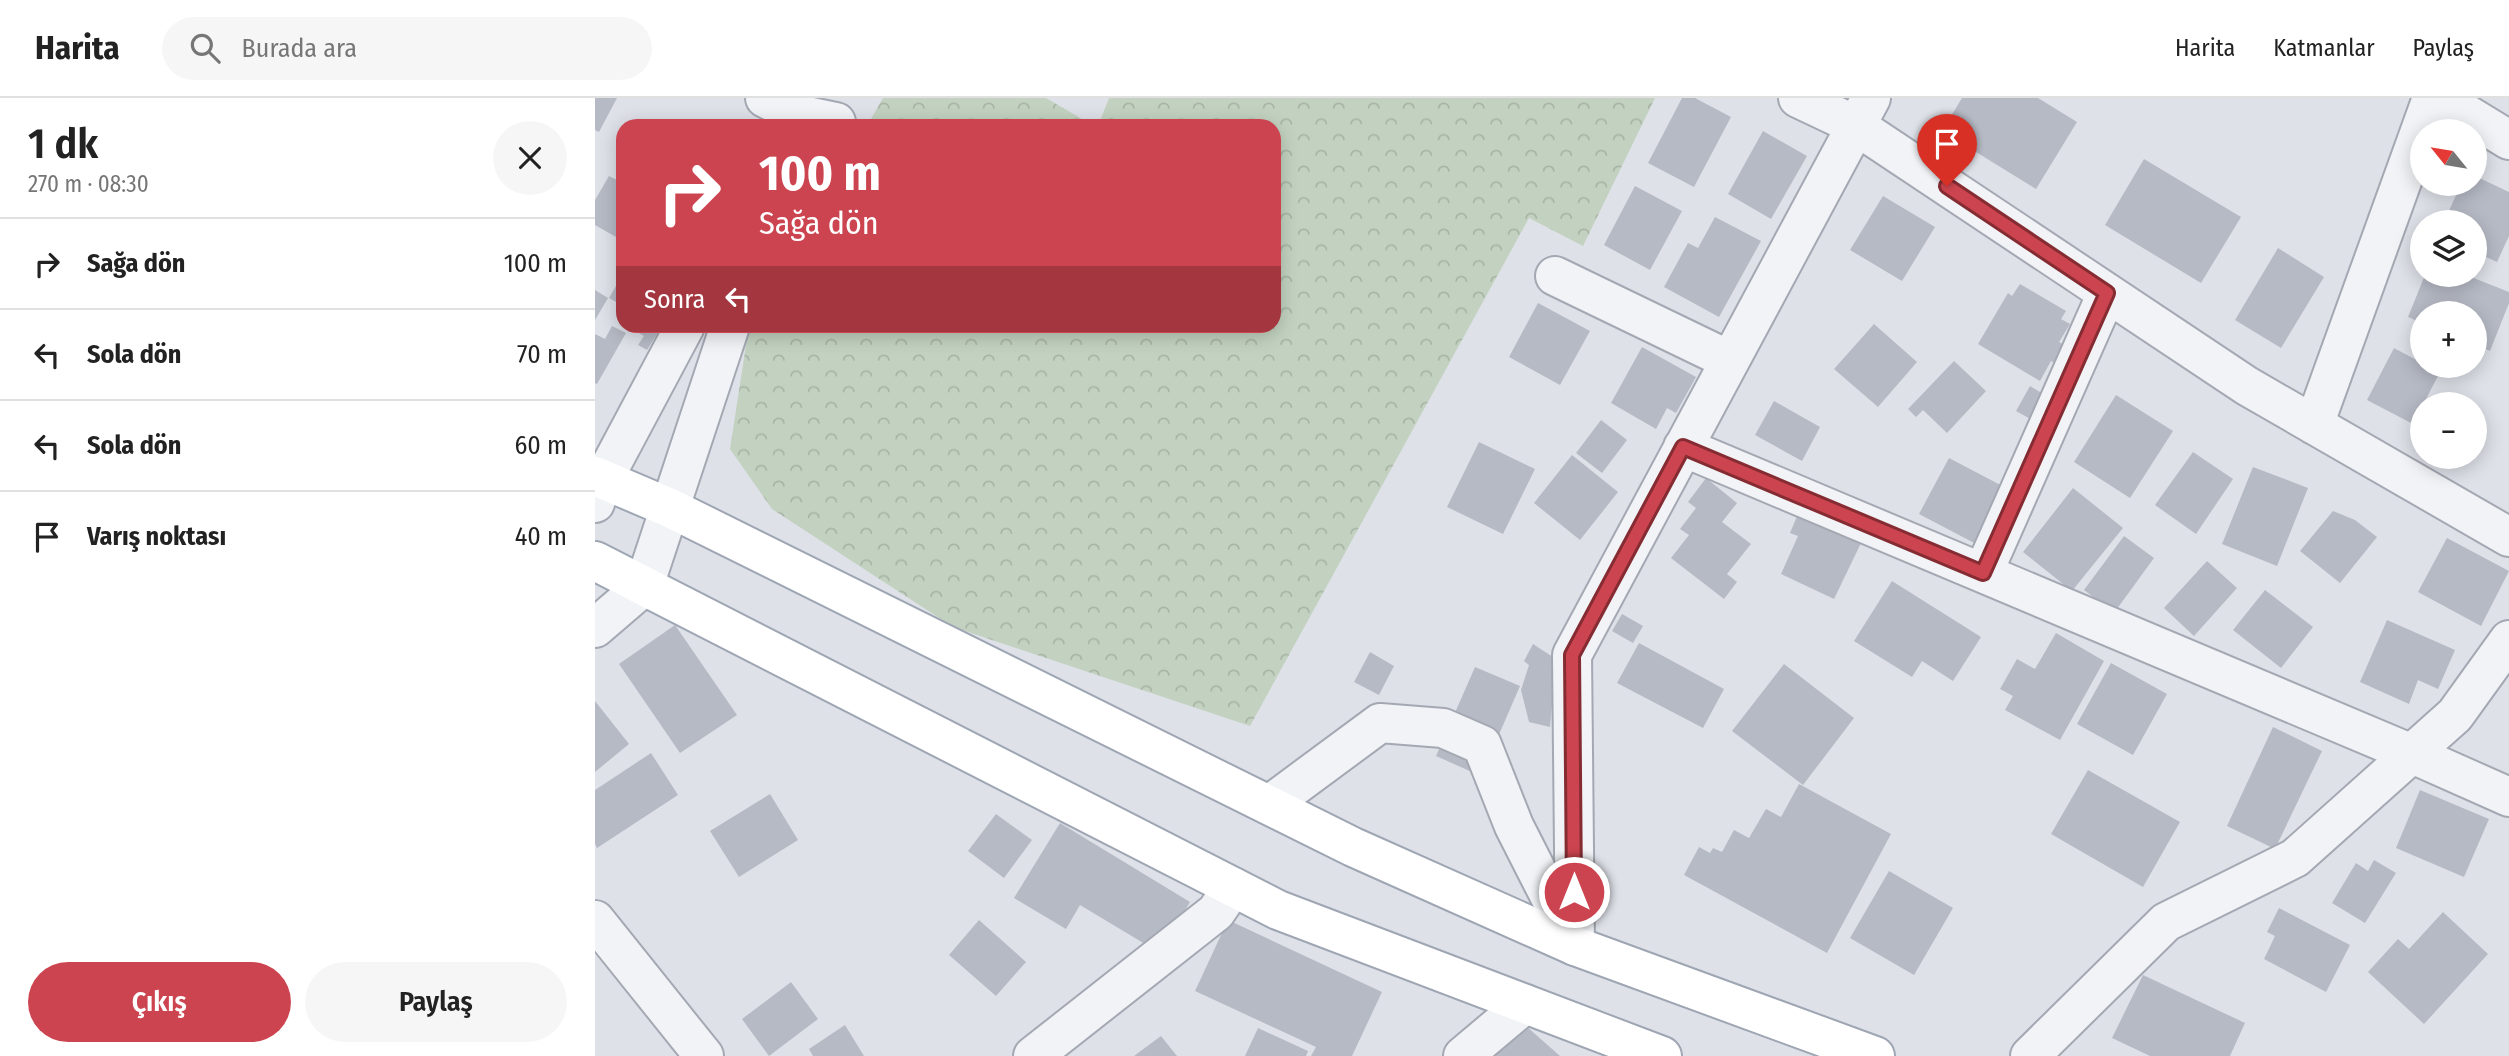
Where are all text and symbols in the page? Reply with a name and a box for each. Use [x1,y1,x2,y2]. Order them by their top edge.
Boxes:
search box [162,17,652,80]
text: Harita [35,28,120,68]
icon: search [186,29,224,67]
text: Burada ara [242,33,357,64]
text: Harita [2175,34,2235,62]
text: Katmanlar [2273,34,2375,62]
text: Paylaş [2413,34,2474,62]
pin [1917,114,1977,186]
text: 1 dk [28,119,98,169]
north arrow [2410,119,2487,196]
map controls [2410,119,2487,469]
button: close [493,121,567,195]
icon: arrive [1928,125,1966,163]
text: 100 m [759,144,881,203]
icon: right [644,147,735,238]
text: 270 m · 08:30 [28,170,149,198]
text: Sağa dön [759,204,879,242]
button: layers [2410,210,2487,287]
icon: right [28,245,66,283]
text: Sağa dön [87,248,186,279]
text: 100 m [504,248,567,279]
icon: left [719,280,757,318]
text: Sonra [644,284,705,315]
button: + [2410,301,2487,378]
icon: left [28,336,66,374]
text: Sola dön [87,339,181,370]
text: 70 m [517,339,567,370]
button: − [2410,392,2487,469]
icon: left [28,427,66,465]
text: Sola dön [87,430,181,461]
text: 60 m [514,430,567,461]
icon: arrive [28,518,66,556]
text: Varış noktası [87,521,226,552]
text: 40 m [515,521,567,552]
position arrow [1537,855,1611,929]
button: Çıkış [28,962,291,1042]
button: Paylaş [305,962,567,1042]

